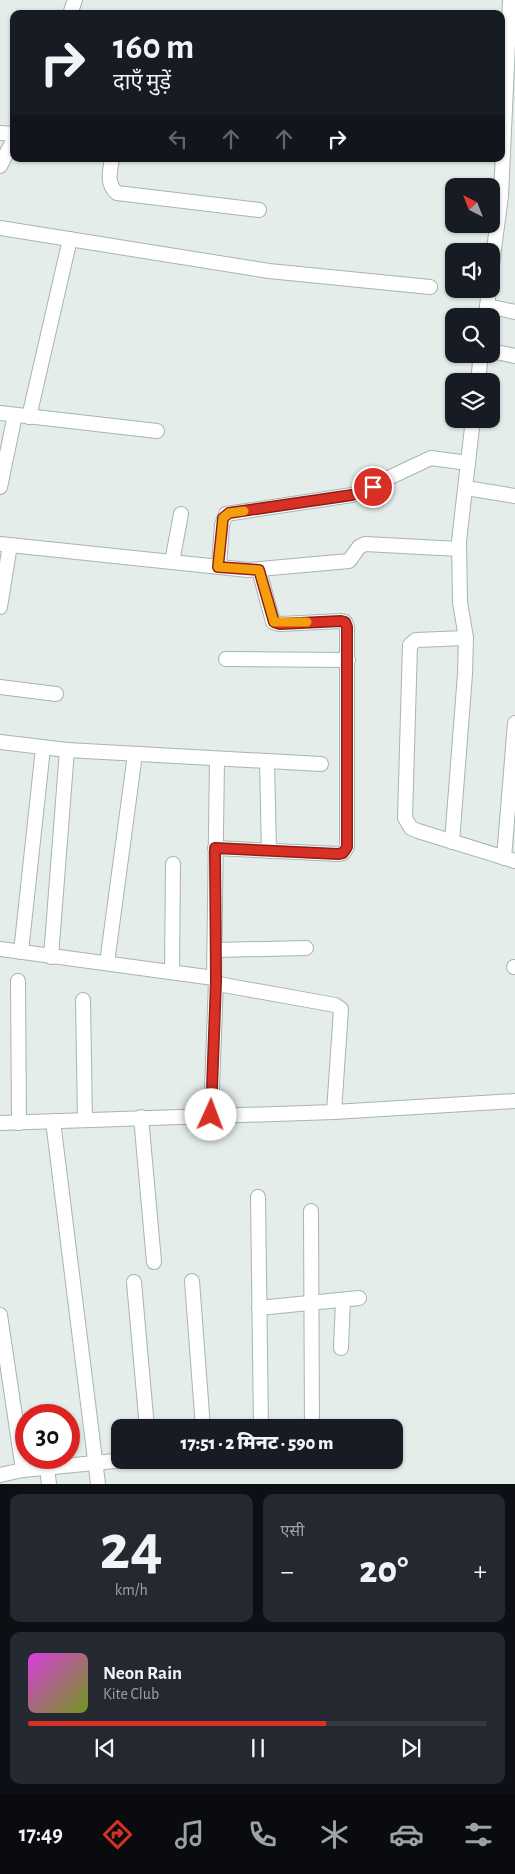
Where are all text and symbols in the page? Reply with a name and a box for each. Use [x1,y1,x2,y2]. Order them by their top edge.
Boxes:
icon: right [30,30,95,95]
text: 160 m [113,30,194,65]
text: दाएँ मुड़ें [113,71,171,93]
icon: left [164,125,192,153]
icon: ahead [217,125,245,153]
icon: ahead [270,125,298,153]
icon: right [323,125,351,153]
north arrow [445,178,500,232]
map controls [445,178,500,428]
button: sound [445,243,500,298]
button: search [445,308,500,363]
button: layers [445,373,500,428]
pin [352,466,394,508]
icon: arrive [359,473,387,501]
position arrow [184,1088,236,1140]
speed limit sign: 30 [15,1404,80,1469]
text: 17:51 · 2 मिनट · 590 m [180,1434,334,1453]
text: 24 [100,1516,163,1581]
text: एसी [281,1523,304,1539]
text: 20° [359,1552,408,1590]
text: − [281,1558,294,1586]
text: + [474,1558,487,1586]
text: km/h [115,1582,148,1598]
text: Neon Rain [103,1664,182,1683]
text: Kite Club [103,1686,159,1702]
icon: previous [91,1734,119,1762]
icon: pause [244,1734,272,1762]
icon: next [397,1734,425,1762]
icon: directions [100,1817,135,1852]
icon: music [172,1817,207,1852]
icon: phone [245,1817,280,1852]
icon: climate [317,1817,352,1852]
icon: car [389,1817,424,1852]
icon: filters [461,1817,496,1852]
text: 17:49 [19,1823,63,1845]

